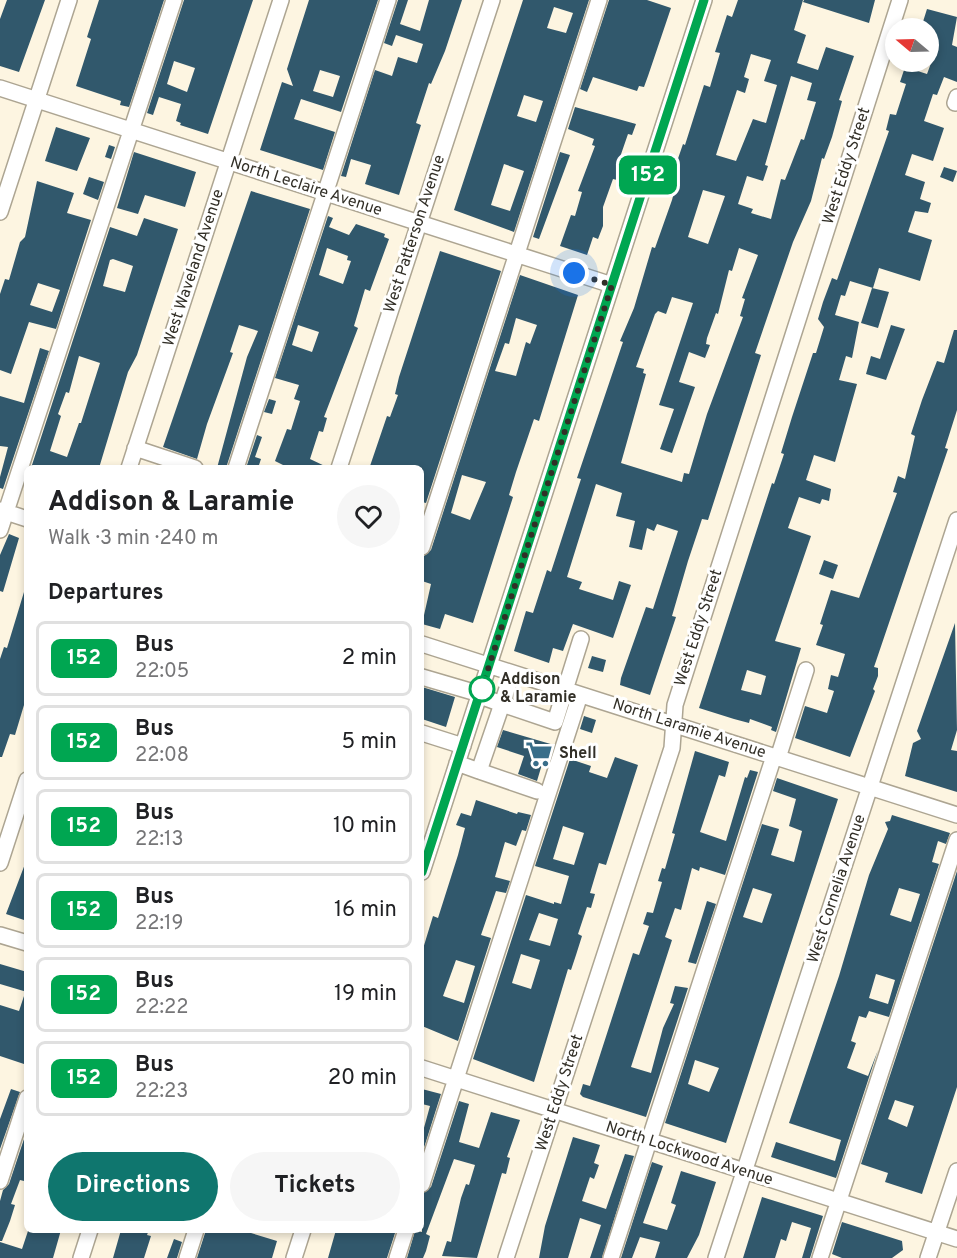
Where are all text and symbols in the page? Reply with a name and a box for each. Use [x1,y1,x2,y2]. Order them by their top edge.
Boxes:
north arrow [885,18,939,72]
map controls [885,18,939,72]
street label: West Eddy Street [819,105,875,227]
street label: West Patterson Avenue [380,152,450,316]
street label: North Leclaire Avenue [227,153,385,221]
line badge: 152 [614,156,682,195]
text: 152 [631,162,665,189]
street label: West Waveland Avenue [159,187,229,349]
your location [559,258,589,288]
text: Addison & Laramie [48,485,294,521]
button: heart [337,485,400,548]
text: Walk · 3 min · 240 m [48,526,218,552]
street label: West Eddy Street [671,567,727,689]
text: Departures [48,580,164,607]
text: Bus [135,632,174,659]
text: 152 [67,645,101,672]
text: 2 min [342,645,397,672]
text: 22:05 [135,659,189,685]
place label: Addison & Laramie [500,670,576,708]
marker: Addison & Laramie [469,676,495,702]
street label: North Laramie Avenue [610,695,768,763]
text: Bus [135,716,174,743]
text: 152 [67,729,101,756]
text: 5 min [342,729,397,756]
supermarket icon: Shell [524,739,554,769]
text: 22:08 [135,743,189,769]
place label: Shell [559,744,597,764]
text: Bus [135,800,174,827]
street label: West Cornelia Avenue [803,812,871,966]
text: 152 [67,813,101,840]
text: 10 min [333,813,397,840]
text: 22:13 [135,827,183,853]
text: Bus [135,884,174,911]
text: 152 [67,897,101,924]
text: 16 min [334,897,397,924]
text: 22:19 [135,911,183,937]
text: Bus [135,968,174,995]
text: 152 [67,981,101,1008]
text: 19 min [334,981,397,1008]
text: 22:22 [135,995,188,1021]
street label: West Eddy Street [532,1032,588,1154]
text: Bus [135,1052,174,1079]
text: 152 [67,1065,101,1092]
text: 20 min [328,1065,397,1092]
text: 22:23 [135,1079,188,1105]
street label: North Lockwood Avenue [603,1117,775,1191]
button: Directions [48,1152,218,1221]
button: Tickets [230,1152,400,1221]

